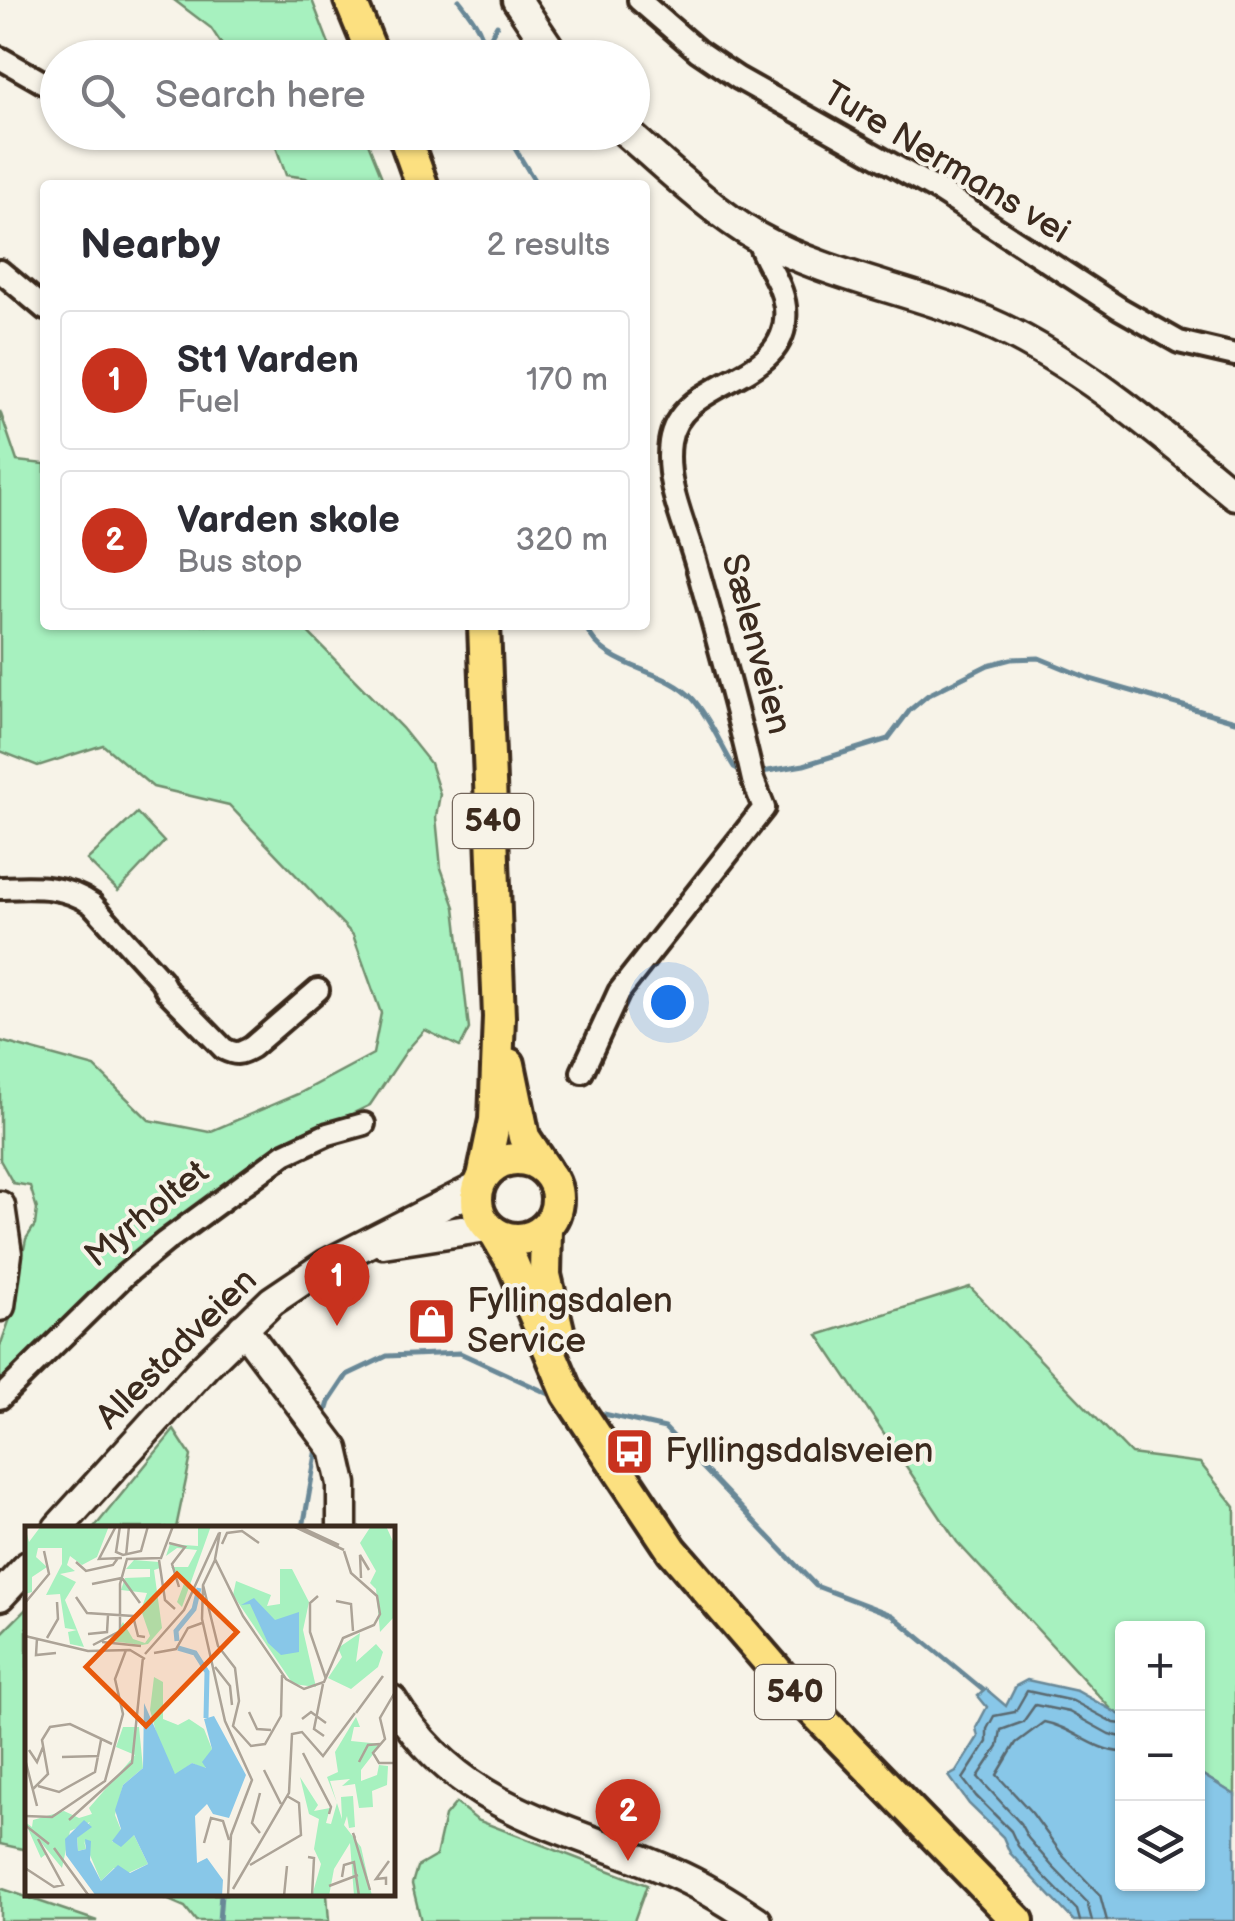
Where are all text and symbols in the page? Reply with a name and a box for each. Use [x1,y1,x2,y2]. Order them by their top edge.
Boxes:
search box [40,40,650,150]
icon: search [75,68,130,123]
street label: Ture Nermans vei [815,72,1077,254]
text: Search here [155,73,366,118]
text: Nearby [80,220,220,271]
text: 2 results [486,226,610,265]
text: St1 Varden [177,338,359,383]
text: 1 [108,361,121,400]
text: 170 m [526,361,608,400]
text: Fuel [177,383,240,422]
text: Varden skole [177,498,400,543]
text: 2 [105,521,124,560]
text: 320 m [516,521,608,560]
text: Bus stop [177,543,303,582]
street label: Sælenveien [711,549,801,739]
road number: 540 [453,794,533,848]
your location [643,977,694,1028]
street label: Myrholtet [76,1151,218,1277]
pin: 1 [304,1244,370,1326]
street label: Allestadveien [87,1259,267,1439]
place label: Fyllingsdalen Service [467,1280,673,1363]
shop icon: Fyllingsdalen Service [406,1295,458,1347]
bus stop icon: Fyllingsdalsveien [604,1425,656,1477]
place label: Fyllingsdalsveien [665,1430,934,1473]
inset map [25,1526,395,1896]
map controls [1115,1621,1205,1891]
button: + [1115,1621,1205,1711]
road number: 540 [755,1665,835,1719]
button: − [1115,1711,1205,1801]
pin: 2 [596,1778,660,1861]
button: layers [1115,1801,1205,1891]

